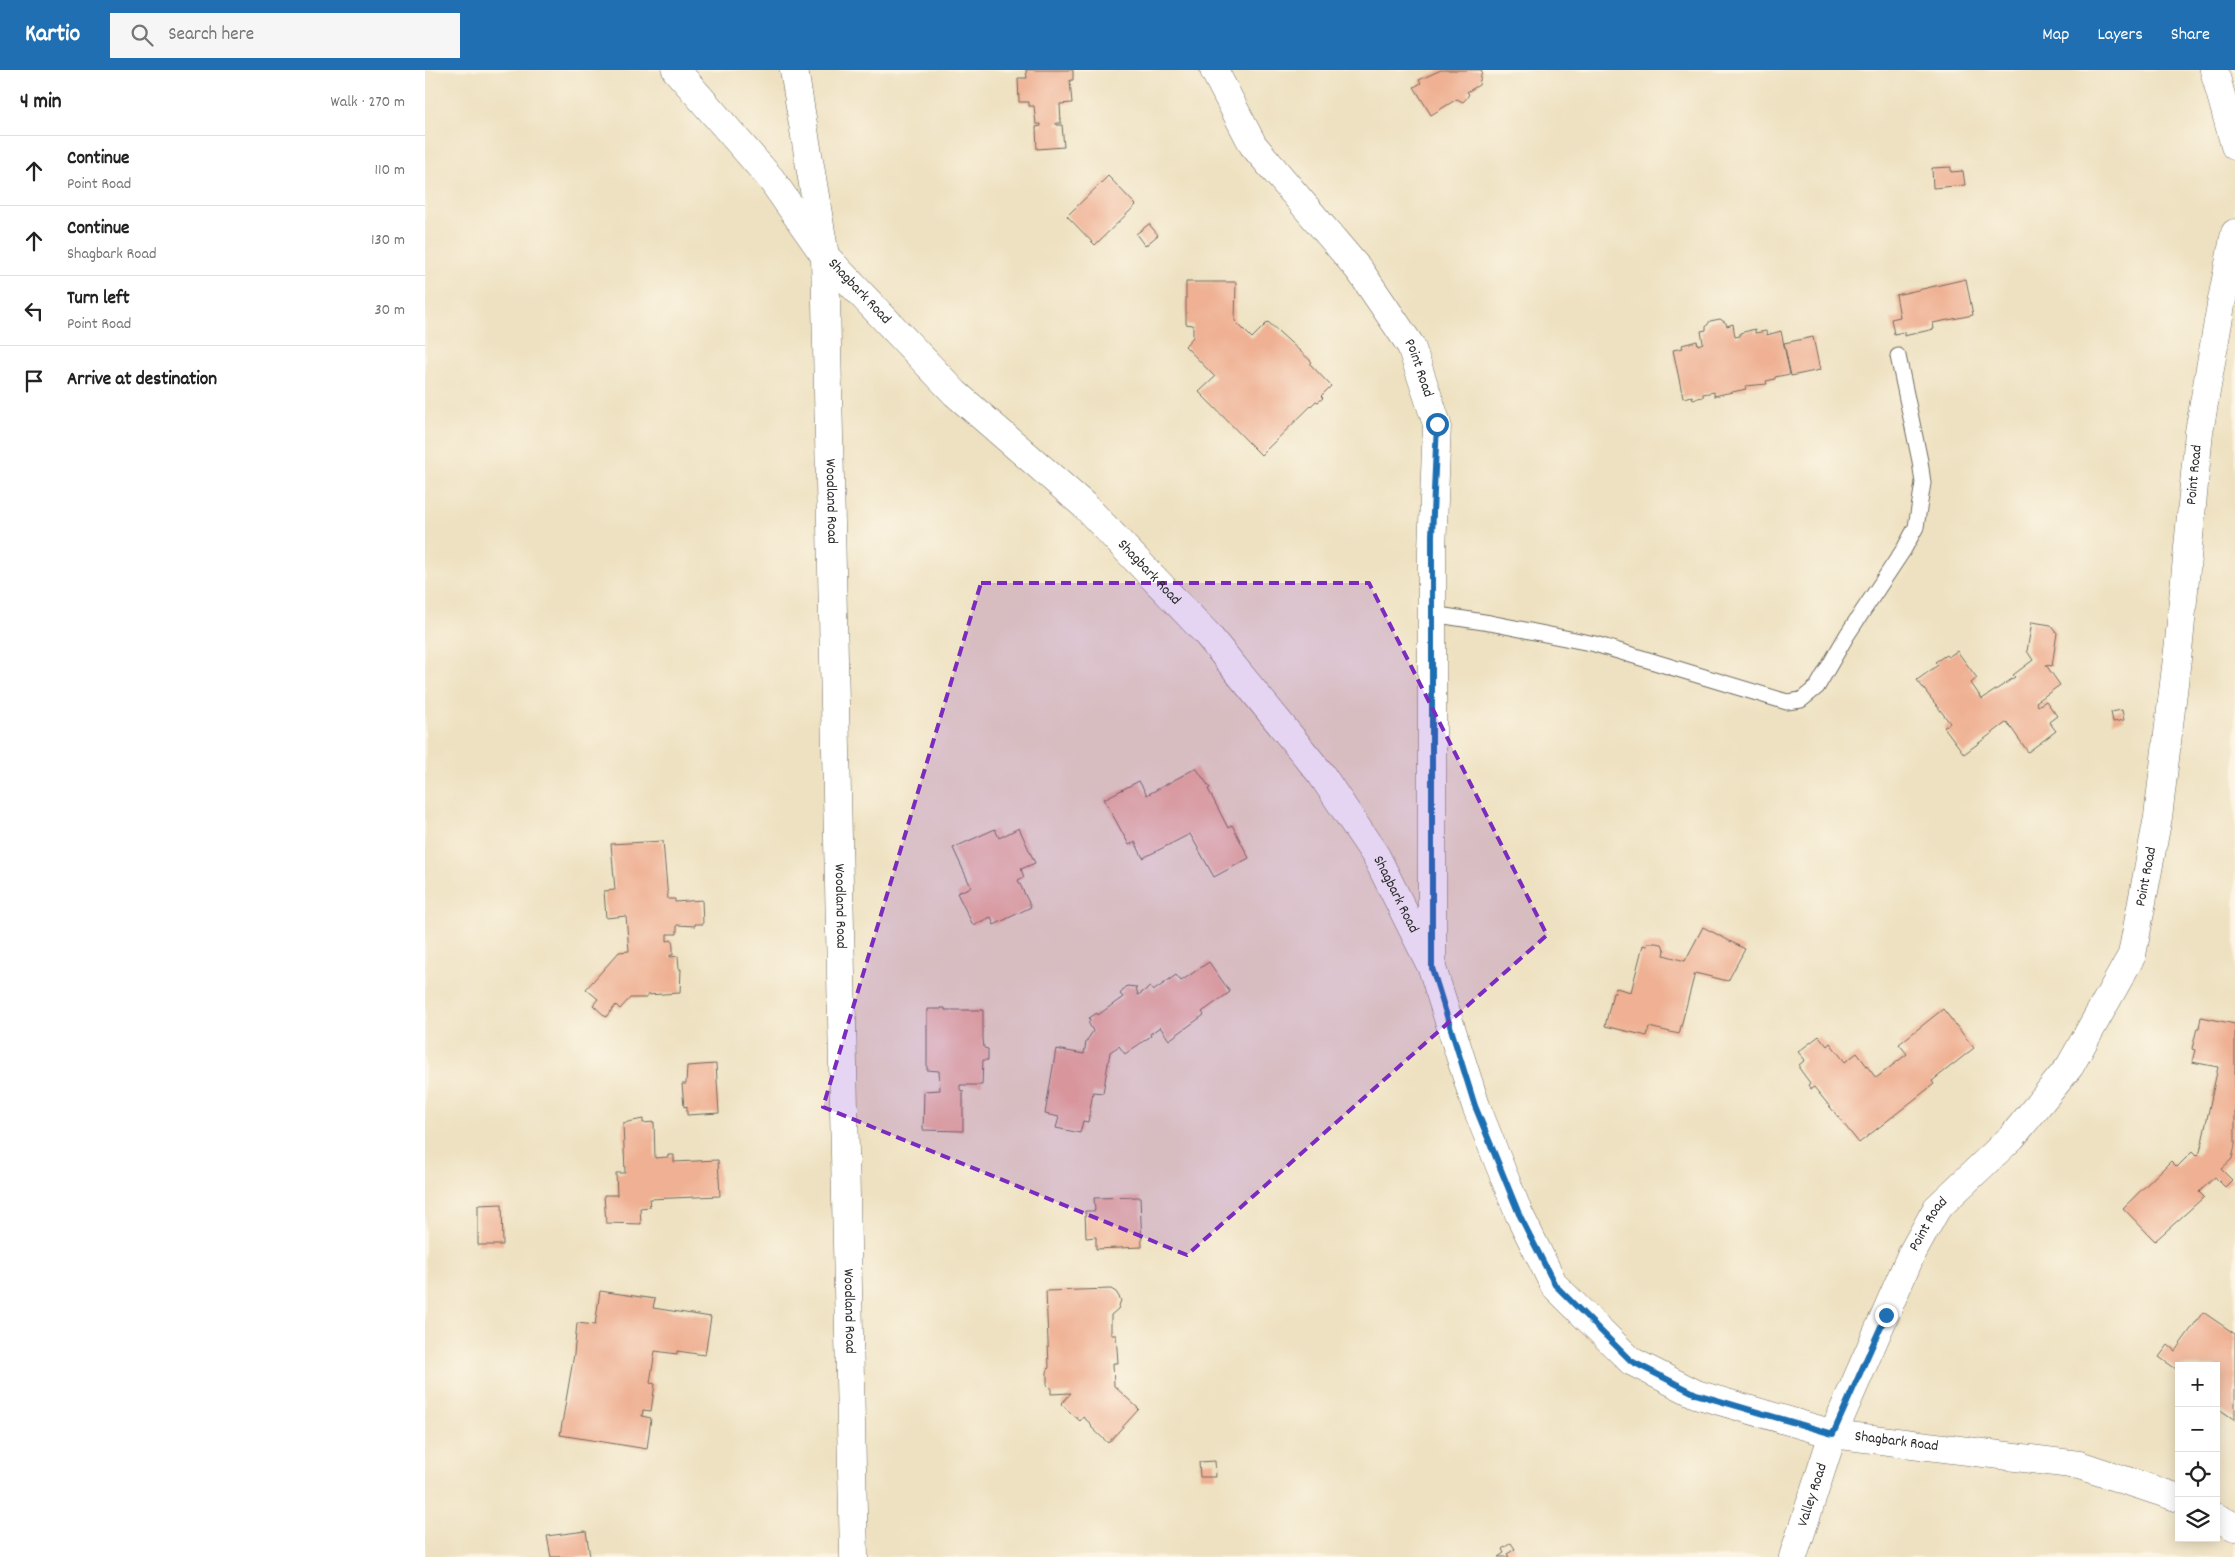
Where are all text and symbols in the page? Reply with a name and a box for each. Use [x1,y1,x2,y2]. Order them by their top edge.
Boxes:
search box [110,13,460,58]
text: Kartio [25,18,80,52]
icon: search [128,21,156,49]
text: Search here [168,22,254,49]
text: Map [2042,23,2069,48]
text: Layers [2097,23,2143,48]
text: Share [2171,23,2210,48]
text: 4 min [20,88,62,118]
text: Walk · 270 m [330,91,405,114]
text: Continue [67,146,129,173]
icon: ahead [20,157,48,185]
text: 110 m [375,159,405,182]
text: Point Road [67,173,131,196]
text: Continue [67,216,129,243]
icon: ahead [20,227,48,255]
text: 130 m [371,229,405,252]
text: Shagbark Road [67,243,156,266]
street label: Shagbark Road [822,254,896,330]
text: Turn left [67,286,130,313]
icon: left [20,297,48,325]
text: 30 m [375,299,405,322]
text: Point Road [67,313,131,336]
street label: Point Road [1398,334,1438,400]
icon: arrive [20,367,48,395]
text: Arrive at destination [67,367,217,394]
route start [1426,413,1449,436]
street label: Point Road [2181,444,2209,506]
street label: Woodland Road [819,459,842,544]
street label: Shagbark Road [1112,535,1186,611]
street label: Point Road [2130,845,2163,908]
street label: Shagbark Road [1367,852,1424,937]
street label: Woodland Road [828,863,851,949]
street label: Point Road [1904,1192,1953,1256]
street label: Woodland Road [837,1268,860,1354]
route end [1875,1304,1898,1327]
map controls [2175,1362,2220,1542]
button: + [2175,1362,2220,1407]
button: − [2175,1407,2220,1452]
street label: Shagbark Road [1853,1426,1939,1458]
button: locate [2175,1452,2220,1497]
street label: Valley Road [1792,1461,1834,1530]
button: layers [2175,1497,2220,1542]

